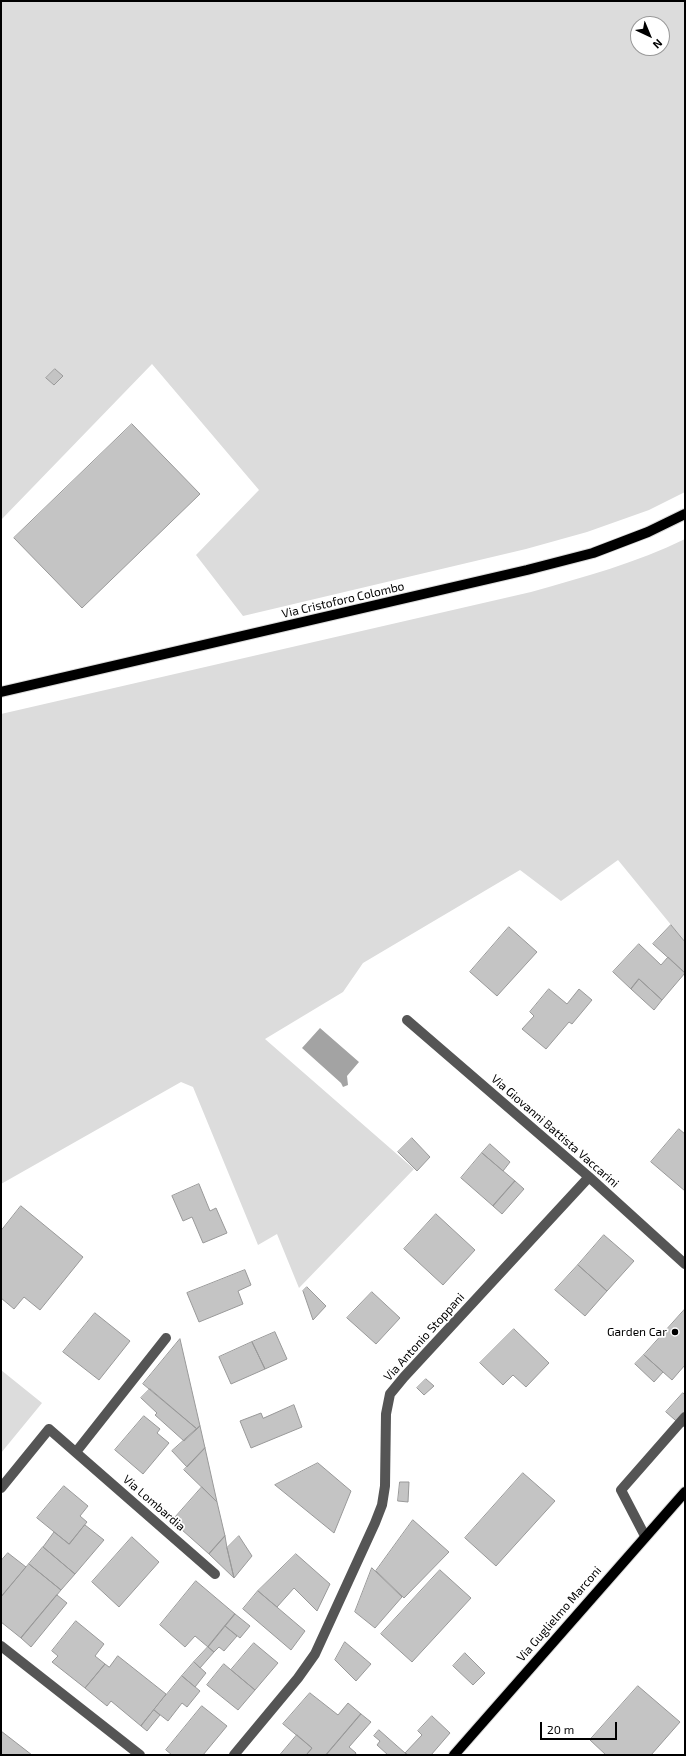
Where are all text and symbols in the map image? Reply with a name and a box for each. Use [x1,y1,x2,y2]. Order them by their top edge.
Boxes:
north arrow [630,16,670,56]
text: N [651,37,665,52]
street label: Via Cristoforo Colombo [280,579,406,621]
street label: Via Giovanni Battista Vaccarini [488,1071,622,1191]
street label: Via Antonio Stoppani [381,1290,467,1384]
place label: Garden Car [607,1325,667,1339]
marker: Garden Car [670,1327,680,1337]
street label: Via Lombardia [120,1472,188,1534]
street label: Via Guglielmo Marconi [514,1563,604,1665]
scale bar [542,1714,619,1740]
text: 20 m [547,1722,574,1736]

